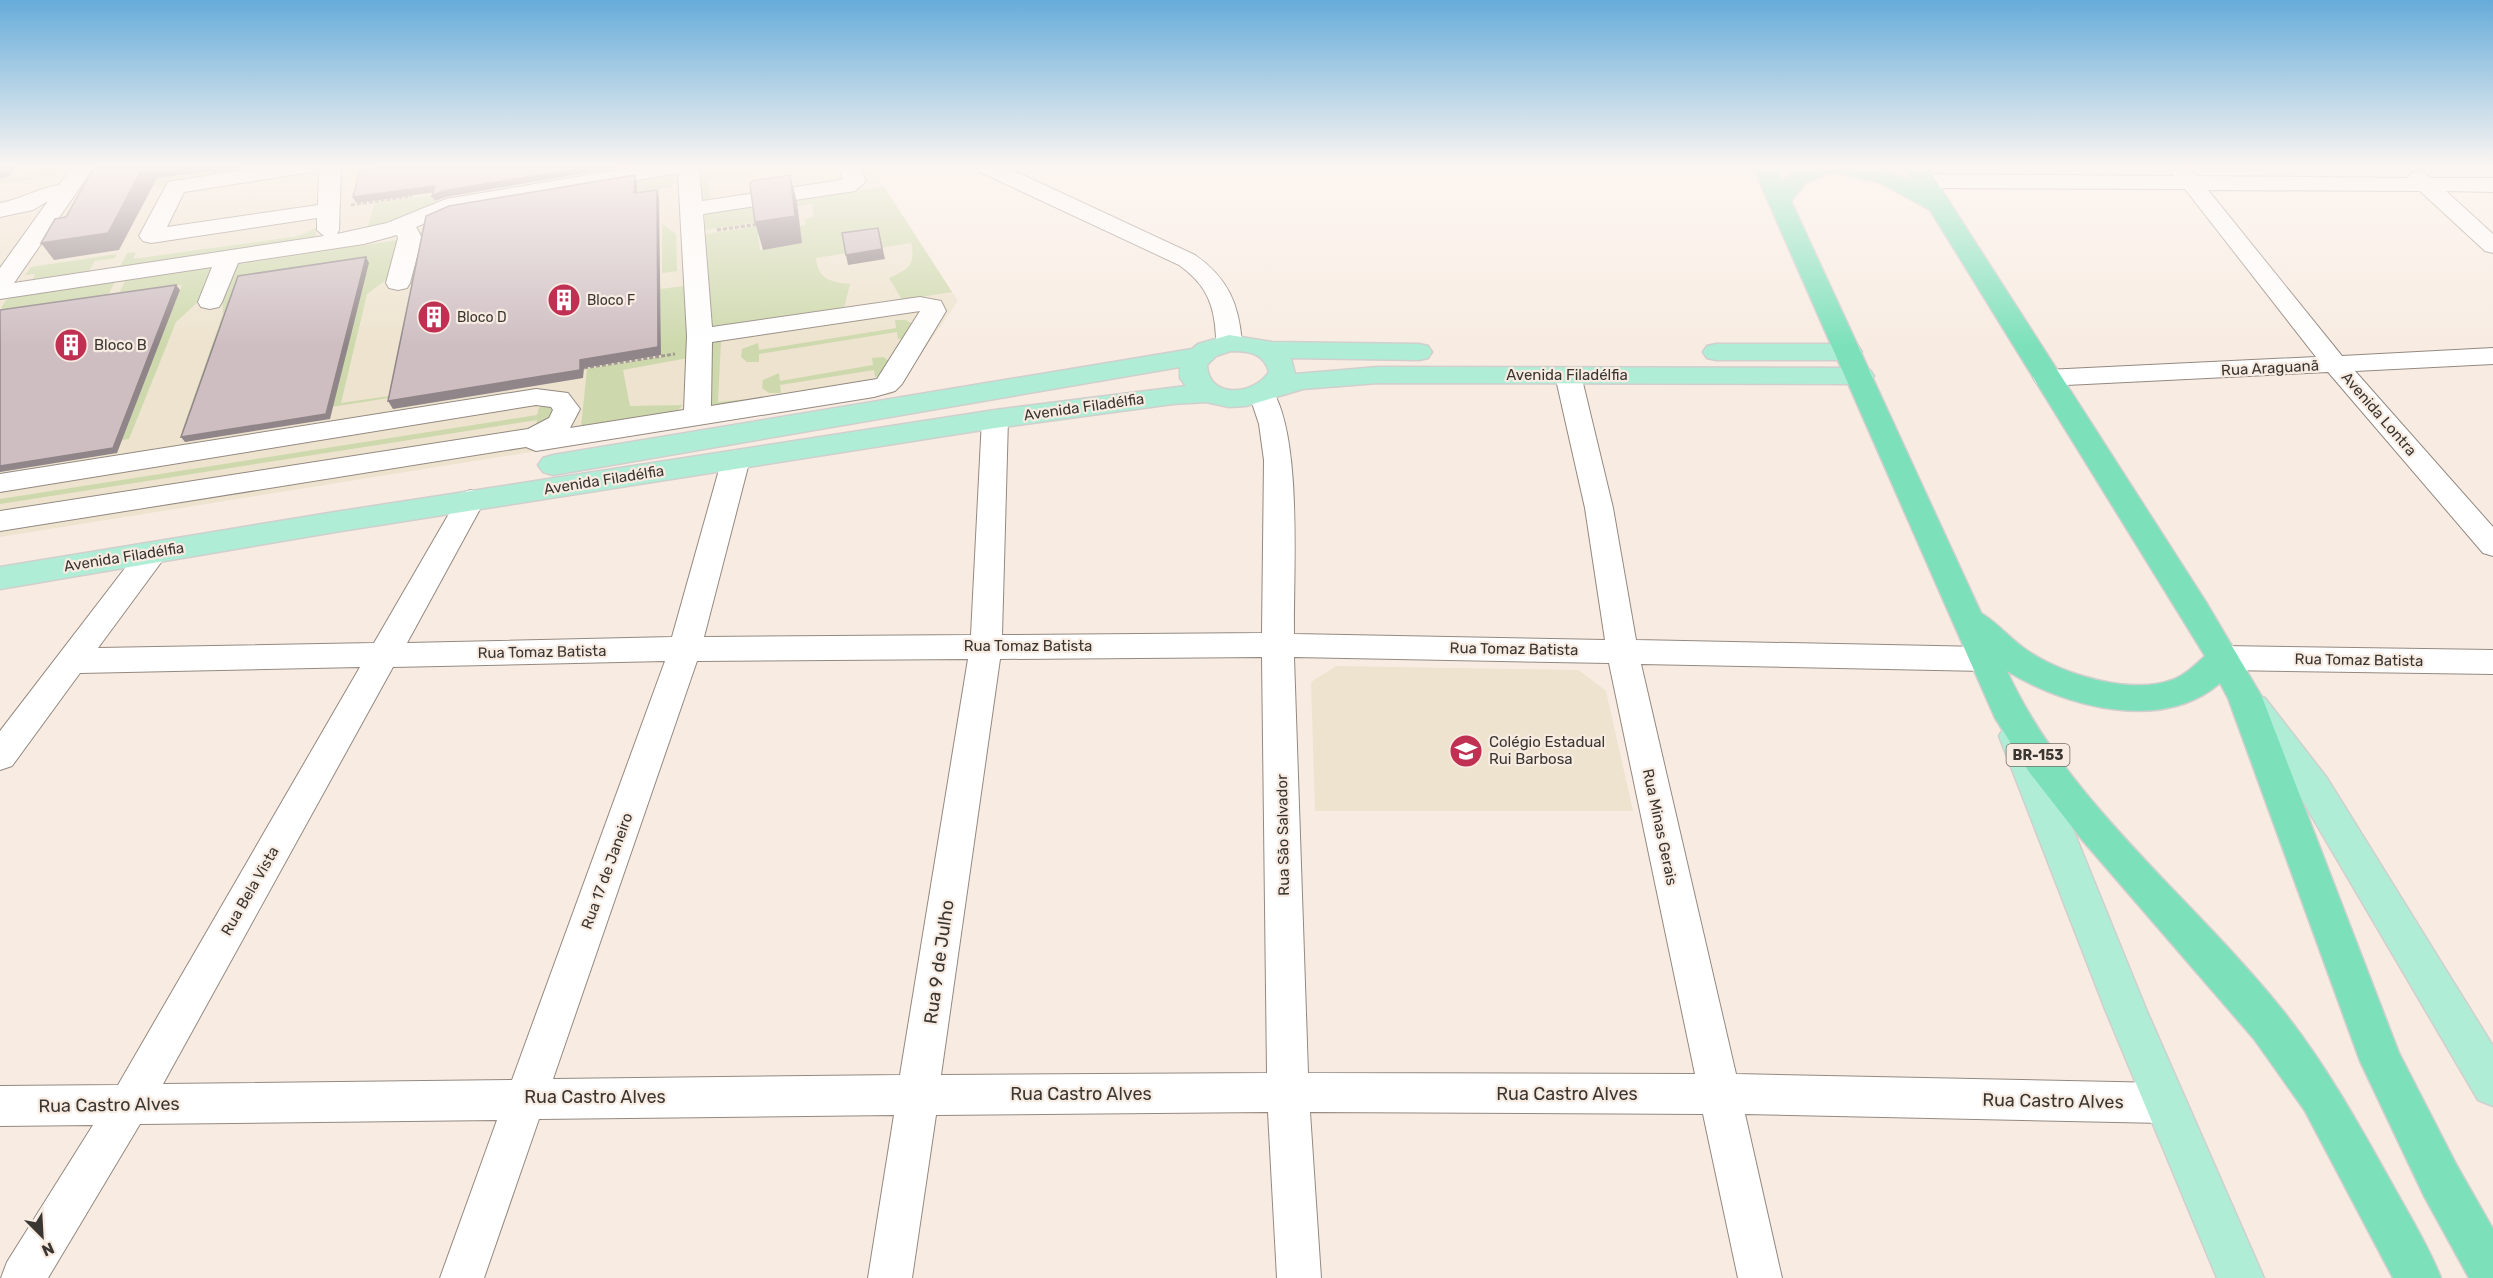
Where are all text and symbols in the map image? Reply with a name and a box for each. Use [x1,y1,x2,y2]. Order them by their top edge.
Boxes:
building icon: Bloco F [546,282,582,318]
place label: Bloco F [587,292,635,309]
building icon: Bloco D [416,299,452,335]
place label: Bloco D [457,309,507,326]
building icon: Bloco B [53,327,89,363]
place label: Bloco B [94,336,147,354]
street label: Rua Araguanã [2221,356,2319,380]
street label: Avenida Filadélfia [1506,366,1628,384]
street label: Avenida Lontra [2338,368,2420,460]
street label: Avenida Filadélfia [1023,390,1145,424]
street label: Avenida Filadélfia [543,462,665,498]
street label: Avenida Filadélfia [63,539,185,575]
street label: Rua Tomaz Batista [964,637,1092,655]
street label: Rua Tomaz Batista [1449,639,1579,659]
street label: Rua Tomaz Batista [477,642,607,662]
street label: Rua Tomaz Batista [2294,650,2424,670]
school or university icon: Colégio Estadual Rui Barbosa [1448,733,1484,769]
place label: Colégio Estadual Rui Barbosa [1489,733,1605,768]
road number: BR-153 [2006,744,2070,766]
street label: Rua Minas Gerais [1639,767,1681,887]
street label: Rua São Salvador [1273,774,1293,896]
street label: Rua 17 de Janeiro [578,810,636,932]
street label: Rua Bela Vista [217,843,283,939]
street label: Rua 9 de Julho [919,899,959,1025]
street label: Rua Castro Alves [1010,1083,1152,1105]
street label: Rua Castro Alves [1496,1083,1638,1105]
street label: Rua Castro Alves [524,1086,666,1108]
street label: Rua Castro Alves [1982,1089,2124,1113]
street label: Rua Castro Alves [38,1093,180,1117]
north arrow [12,1206,72,1266]
text: N [39,1238,57,1260]

